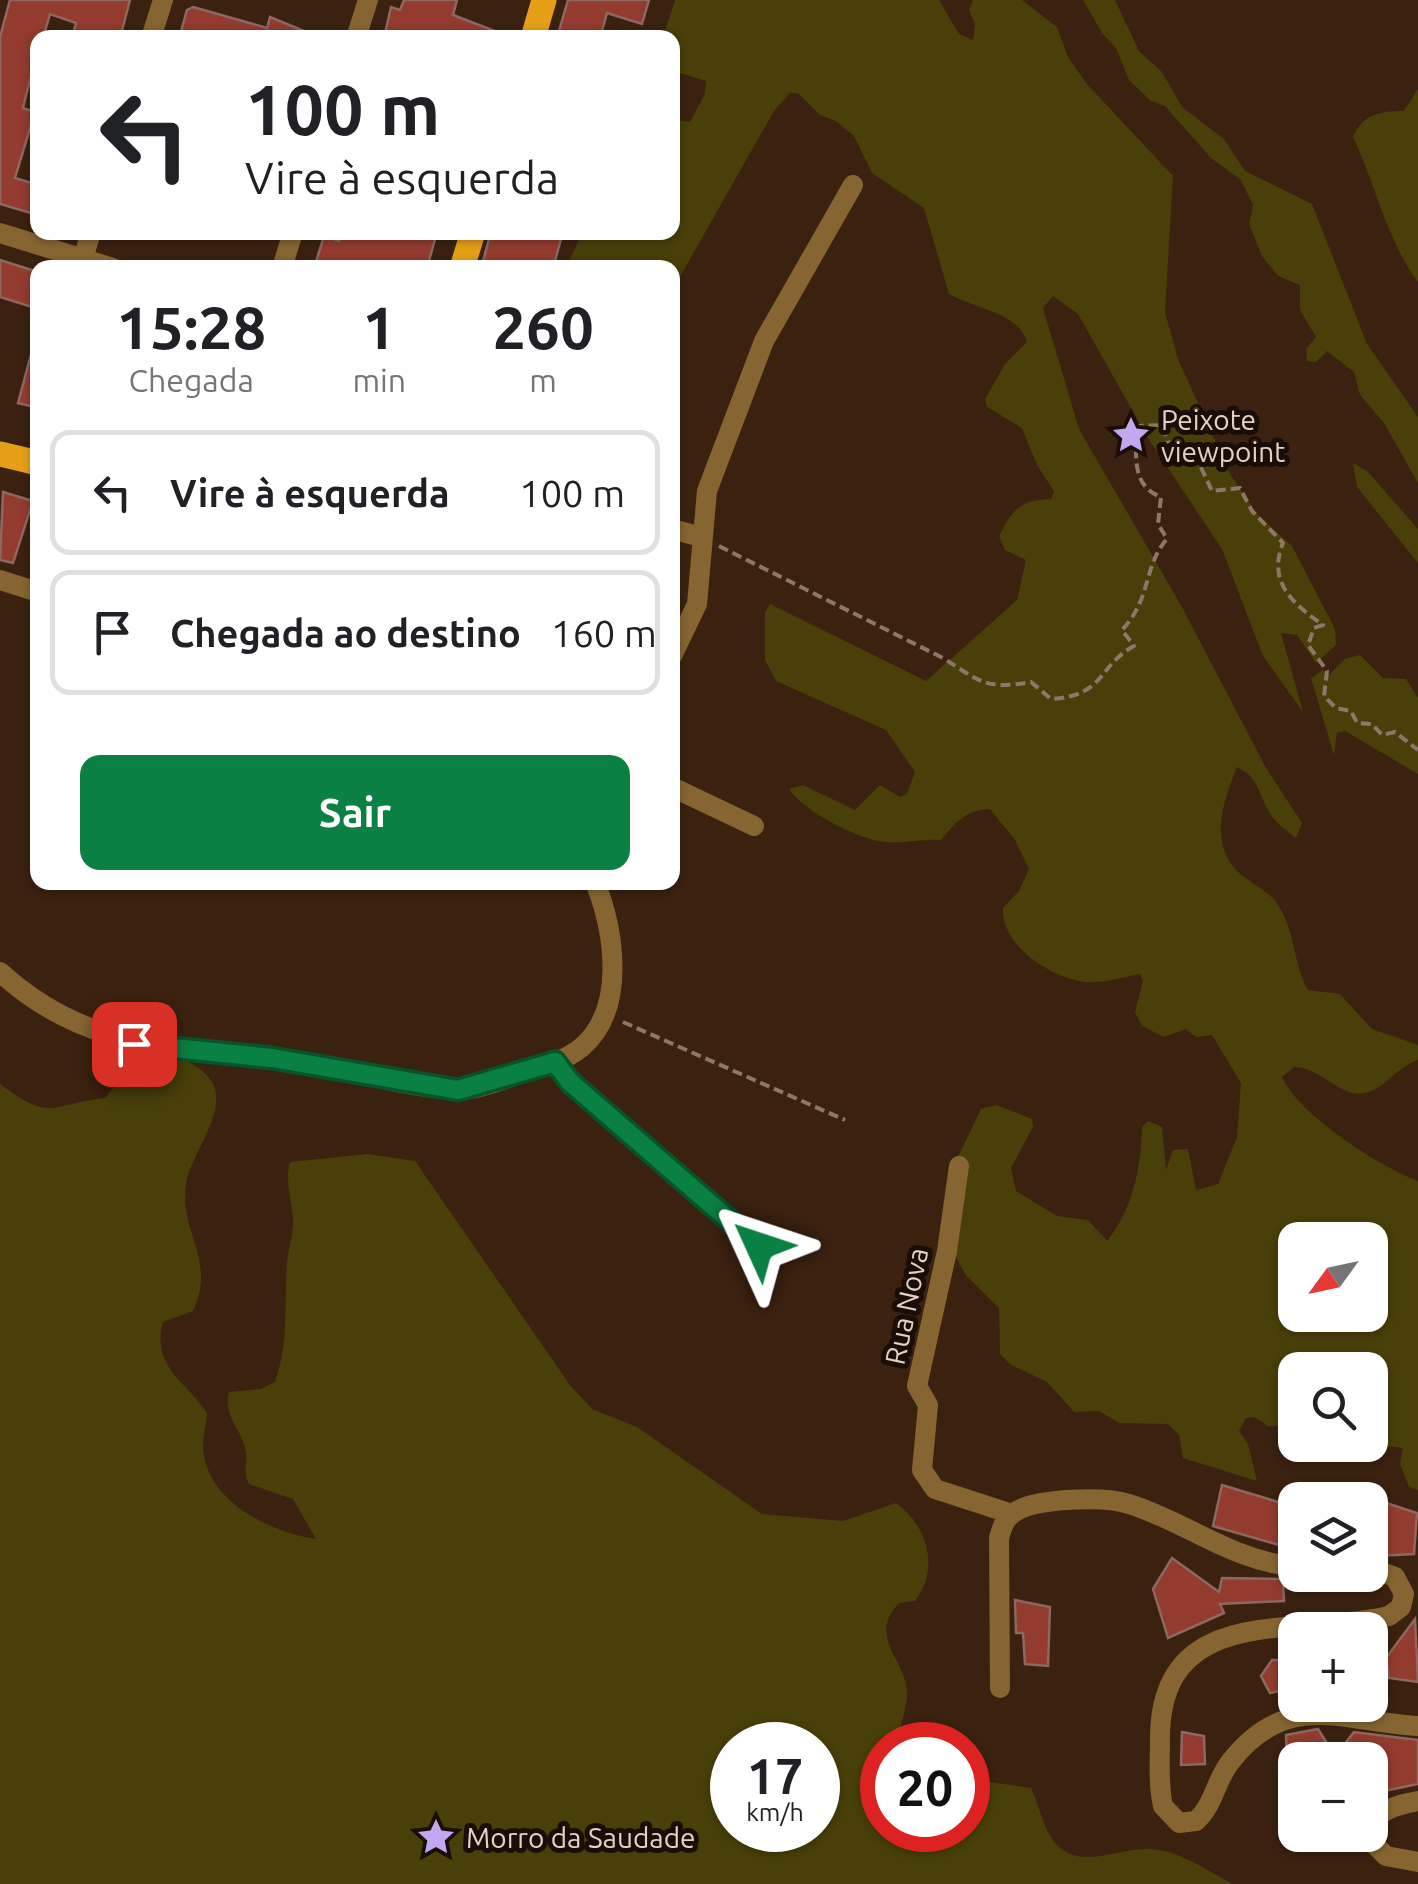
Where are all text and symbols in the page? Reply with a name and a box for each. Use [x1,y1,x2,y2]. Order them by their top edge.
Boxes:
icon: left [80,70,210,200]
text: 100 m [245,70,440,148]
text: Vire à esquerda [245,152,559,203]
text: 15:28 [116,293,266,360]
text: 1 [362,293,396,360]
text: 260 [492,293,594,360]
text: Chegada [128,362,254,398]
text: min [352,362,406,398]
text: m [529,362,557,398]
place label: Peixote viewpoint [1161,404,1285,467]
place icon: Peixote viewpoint [1110,414,1152,456]
icon: left [85,465,140,520]
text: Vire à esquerda [170,472,450,514]
text: 100 m [519,472,625,514]
icon: arrive [85,605,140,660]
text: Chegada ao destino [170,612,521,654]
text: 160 m [551,612,657,654]
button: Sair [80,755,630,870]
pin [92,1002,177,1087]
icon: arrive [107,1017,162,1072]
position arrow [707,1194,811,1298]
north arrow [1278,1222,1388,1332]
map controls [1278,1222,1388,1852]
street label: Rua Nova [879,1245,933,1367]
button: search [1278,1352,1388,1462]
button: layers [1278,1482,1388,1592]
button: + [1278,1612,1388,1722]
speed limit sign: 20 [860,1722,990,1852]
button: − [1278,1742,1388,1852]
text: 17 [747,1747,803,1803]
text: km/h [746,1798,804,1826]
place icon: Morro da Saudade [415,1816,457,1858]
place label: Morro da Saudade [466,1822,696,1853]

